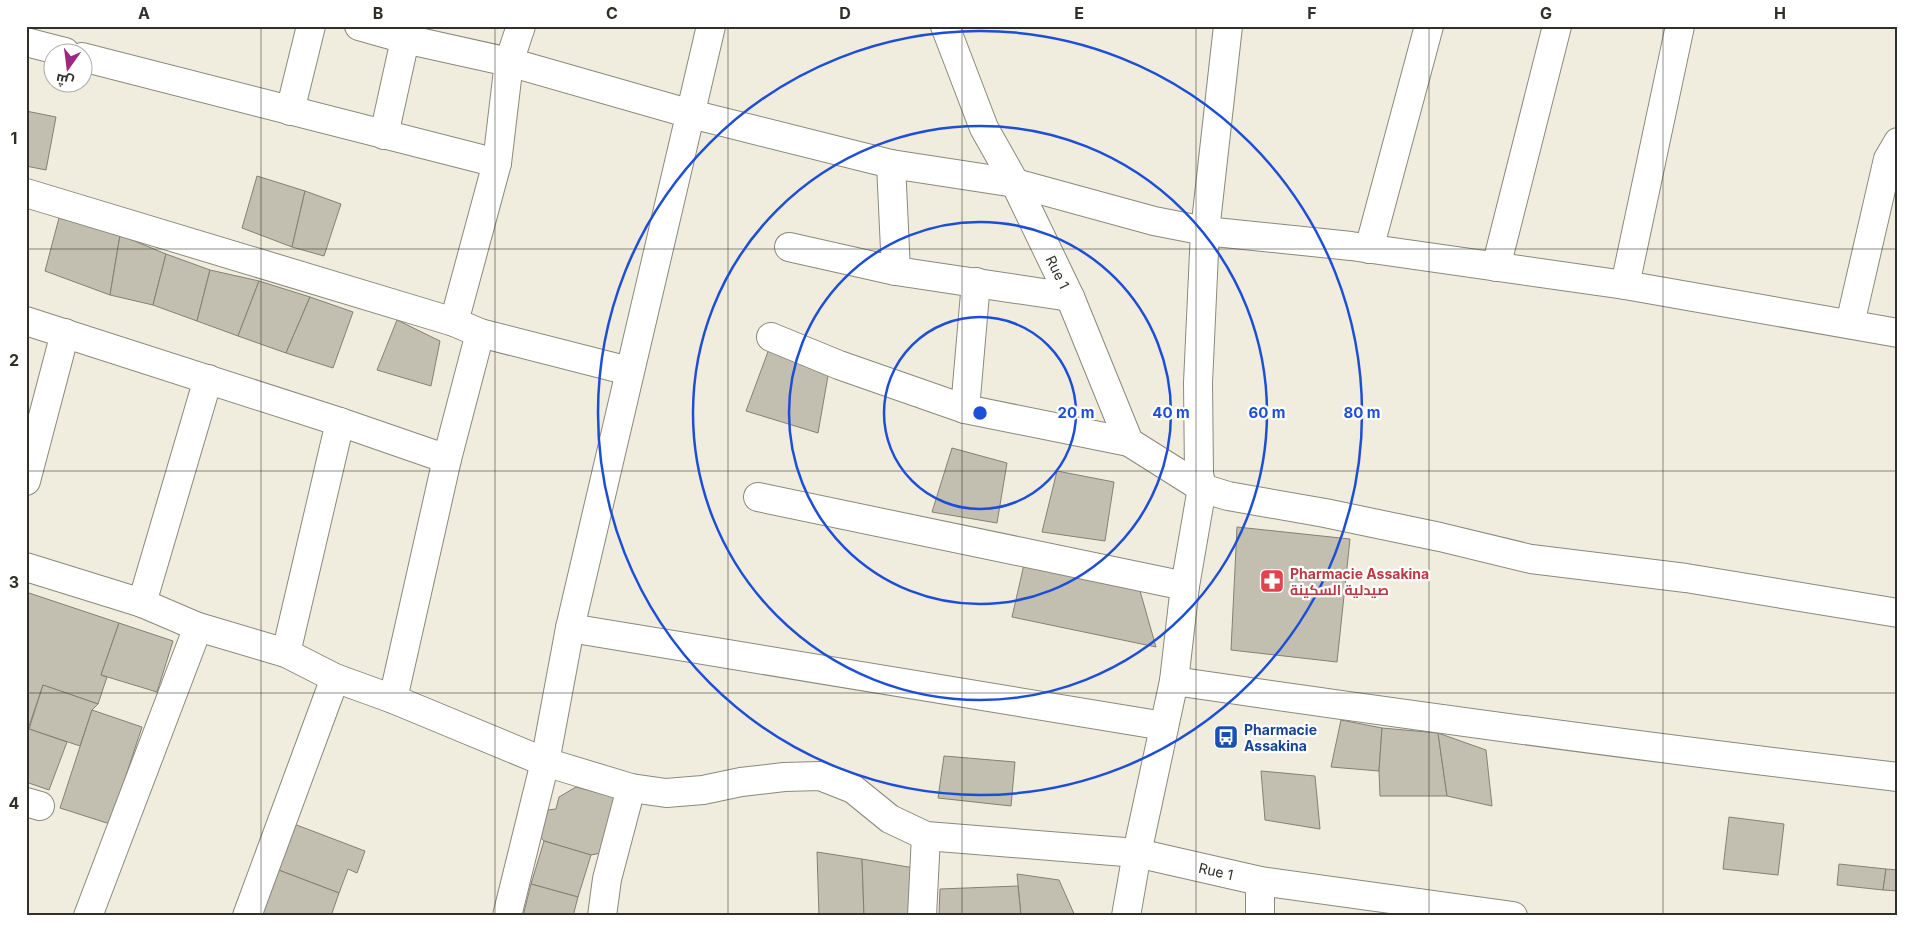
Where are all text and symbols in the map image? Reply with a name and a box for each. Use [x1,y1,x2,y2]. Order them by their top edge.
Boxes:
text: A [138,3,150,23]
text: B [373,3,383,23]
text: C [606,3,618,23]
text: D [839,3,851,23]
text: E [1074,3,1084,23]
text: F [1307,3,1317,23]
text: G [1540,3,1552,23]
text: H [1774,3,1786,23]
north arrow [42,42,92,92]
text: ش [54,70,76,92]
text: 1 [11,128,17,148]
street label: Rue 1 [1043,253,1073,291]
text: 2 [9,350,19,370]
text: 20 m [1058,403,1094,422]
text: 40 m [1152,403,1190,422]
text: 60 m [1248,403,1286,422]
text: 80 m [1343,403,1381,422]
centre of rings [971,404,989,422]
place label: Pharmacie Assakina صيدلية السكينة [1290,565,1429,598]
pharmacy icon: Pharmacie Assakina صيدلية السكينة [1259,568,1285,594]
text: 3 [9,572,19,592]
place label: Pharmacie Assakina [1244,721,1317,754]
bus stop icon: Pharmacie Assakina [1213,724,1239,750]
text: 4 [9,793,20,813]
street label: Rue 1 [1197,859,1235,883]

